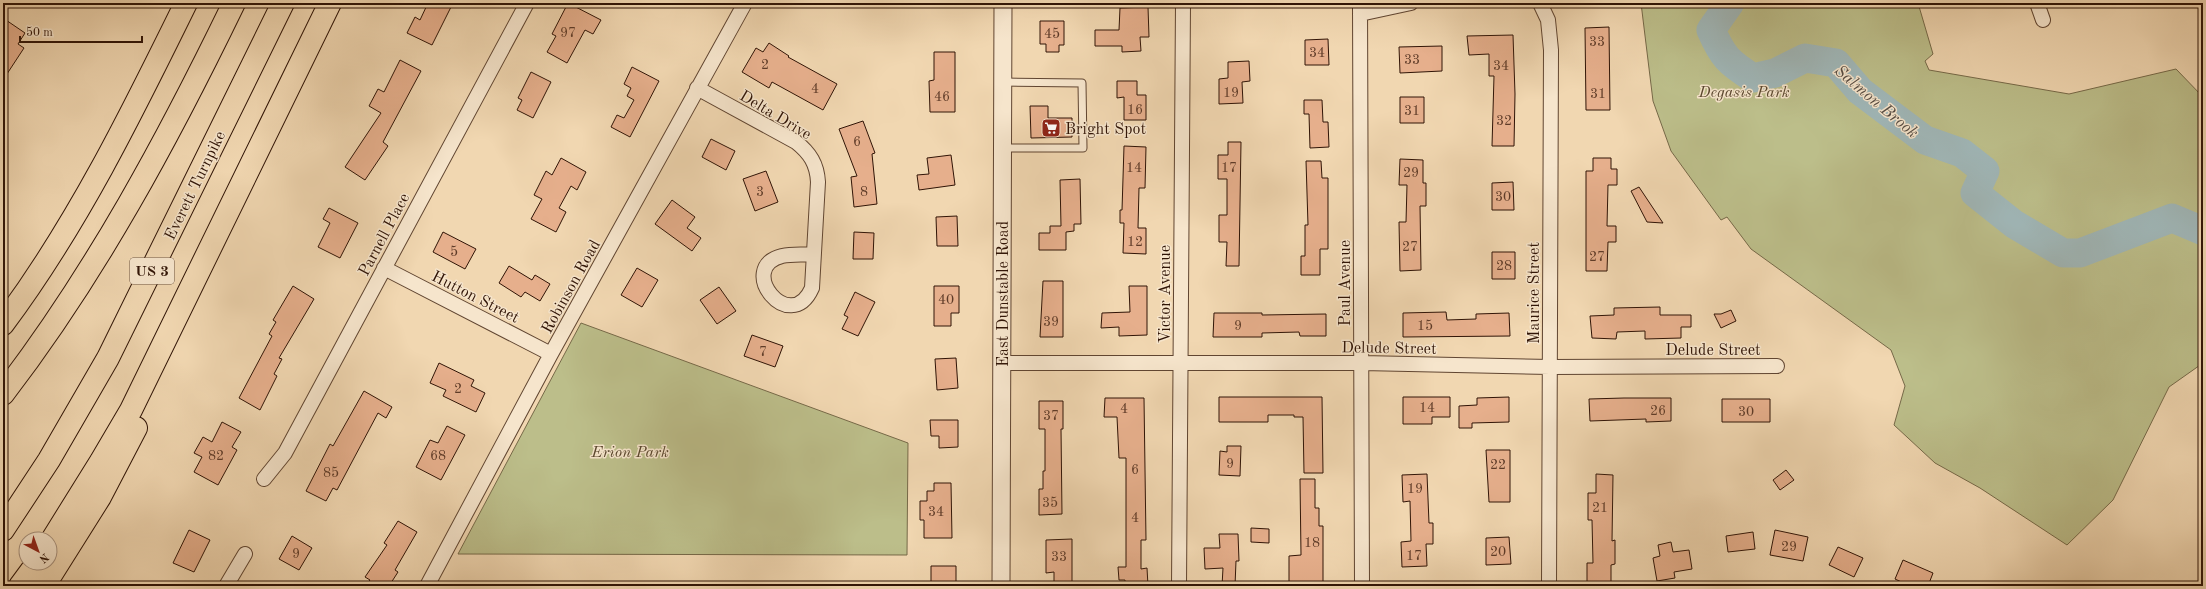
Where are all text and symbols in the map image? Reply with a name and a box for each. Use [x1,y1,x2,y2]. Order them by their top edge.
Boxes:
scale bar [20,18,142,44]
text: 50 m [26,26,53,39]
house number: 97 [560,26,576,40]
house number: 45 [1044,27,1060,41]
house number: 33 [1589,35,1605,49]
house number: 34 [1309,46,1325,60]
house number: 33 [1404,53,1420,67]
house number: 2 [761,58,769,72]
house number: 34 [1493,59,1509,73]
water label: Salmon Brook [1831,62,1921,142]
house number: 4 [811,82,819,96]
park label: Degasis Park [1697,85,1790,101]
house number: 19 [1223,86,1239,100]
house number: 31 [1590,87,1606,101]
street label: Delta Drive [736,88,814,143]
house number: 46 [934,90,950,104]
house number: 16 [1127,103,1143,117]
house number: 31 [1404,104,1420,118]
house number: 32 [1496,114,1512,128]
supermarket icon: Bright Spot [1040,117,1062,139]
place label: Bright Spot [1065,122,1146,138]
street label: Everett Turnpike [162,129,229,243]
house number: 6 [853,135,861,149]
house number: 14 [1126,161,1142,175]
house number: 17 [1221,161,1237,175]
house number: 29 [1403,166,1419,180]
house number: 3 [756,185,764,199]
house number: 8 [860,185,868,199]
house number: 30 [1495,190,1511,204]
street label: Parnell Place [356,191,413,279]
street label: East Dunstable Road [996,221,1012,367]
house number: 12 [1127,235,1143,249]
street label: Robinson Road [539,238,604,336]
street label: Paul Avenue [1338,240,1354,326]
house number: 27 [1402,240,1418,254]
street label: Maurice Street [1527,242,1543,344]
house number: 5 [450,245,458,259]
street label: Victor Avenue [1158,245,1174,343]
house number: 27 [1589,250,1605,264]
road number: US 3 [130,258,174,284]
house number: 28 [1496,259,1512,273]
street label: Hutton Street [429,269,522,327]
house number: 40 [938,293,954,307]
house number: 39 [1043,315,1059,329]
house number: 9 [1234,319,1242,333]
house number: 15 [1417,319,1433,333]
street label: Delude Street [1341,340,1437,358]
street label: Delude Street [1665,343,1761,359]
house number: 7 [759,345,767,359]
house number: 2 [454,382,462,396]
house number: 14 [1419,401,1435,415]
house number: 4 [1120,402,1128,416]
house number: 26 [1650,404,1666,418]
house number: 30 [1738,405,1754,419]
house number: 37 [1043,409,1059,423]
park label: Erion Park [590,445,669,461]
house number: 82 [208,449,224,463]
house number: 68 [430,449,446,463]
house number: 9 [1226,457,1234,471]
house number: 22 [1490,458,1506,472]
house number: 6 [1131,463,1139,477]
house number: 85 [323,466,339,480]
house number: 19 [1407,482,1423,496]
house number: 35 [1042,496,1058,510]
house number: 21 [1592,501,1608,515]
house number: 34 [928,505,944,519]
house number: 4 [1131,511,1139,525]
north arrow [18,531,58,571]
house number: 18 [1304,536,1320,550]
house number: 29 [1781,540,1797,554]
house number: 20 [1490,545,1506,559]
house number: 9 [292,547,300,561]
house number: 17 [1406,549,1422,563]
house number: 33 [1051,550,1067,564]
text: N [36,551,50,565]

